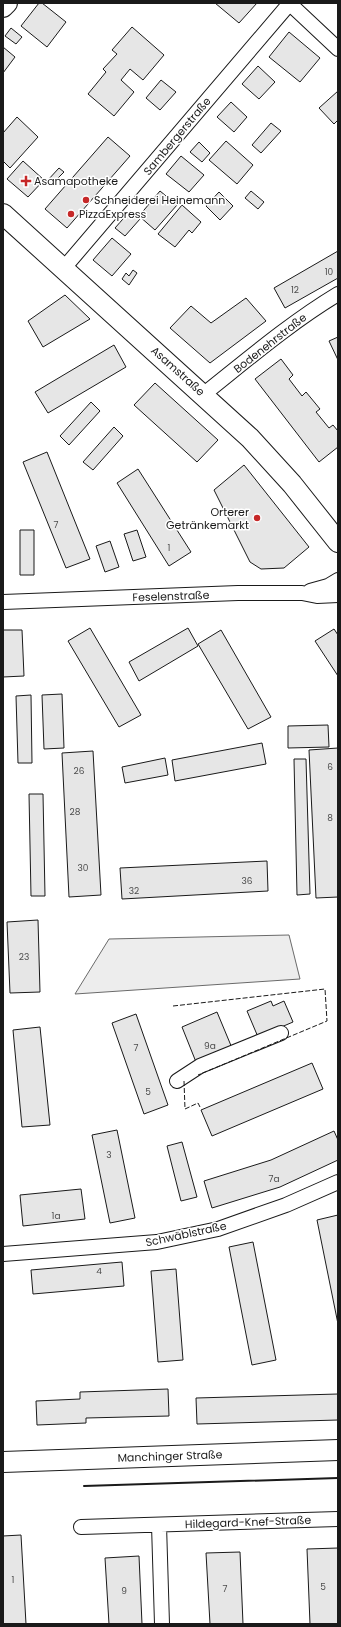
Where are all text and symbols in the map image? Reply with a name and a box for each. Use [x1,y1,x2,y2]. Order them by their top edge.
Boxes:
street label: Sambergerstraße [140,93,215,179]
place label: Asamapotheke [34,173,118,189]
marker: Asamapotheke [21,176,31,186]
place label: Schneiderei Heinemann [94,192,225,208]
marker: Schneiderei Heinemann [81,195,91,205]
place label: PizzaExpress [79,206,147,222]
marker: PizzaExpress [66,209,76,219]
house number: 10 [325,266,334,278]
house number: 12 [291,284,299,296]
street label: Bodenehrstraße [230,309,310,377]
street label: Asamstraße [148,342,209,400]
place label: Orterer Getränkemarkt [166,504,249,533]
marker: Orterer Getränkemarkt [252,513,262,523]
house number: 7 [54,519,59,531]
house number: 1 [168,542,171,554]
street label: Feselenstraße [132,587,210,605]
house number: 6 [327,761,333,773]
house number: 26 [74,765,85,777]
house number: 28 [70,806,81,818]
house number: 8 [327,812,333,824]
house number: 30 [78,862,89,874]
house number: 36 [241,875,253,887]
house number: 32 [129,885,139,897]
house number: 23 [19,951,29,963]
house number: 9a [204,1040,216,1052]
house number: 7 [134,1042,139,1054]
house number: 5 [145,1086,151,1098]
house number: 3 [106,1149,112,1161]
house number: 7a [269,1173,280,1185]
house number: 1a [52,1210,60,1222]
street label: Schwäblstraße [144,1218,228,1250]
house number: 4 [96,1265,102,1277]
street label: Manchinger Straße [117,1446,223,1466]
street label: Hildegard-Knef-Straße [185,1512,312,1532]
house number: 1 [12,1574,15,1586]
house number: 5 [320,1581,326,1593]
house number: 7 [223,1583,228,1595]
house number: 9 [121,1585,127,1597]

